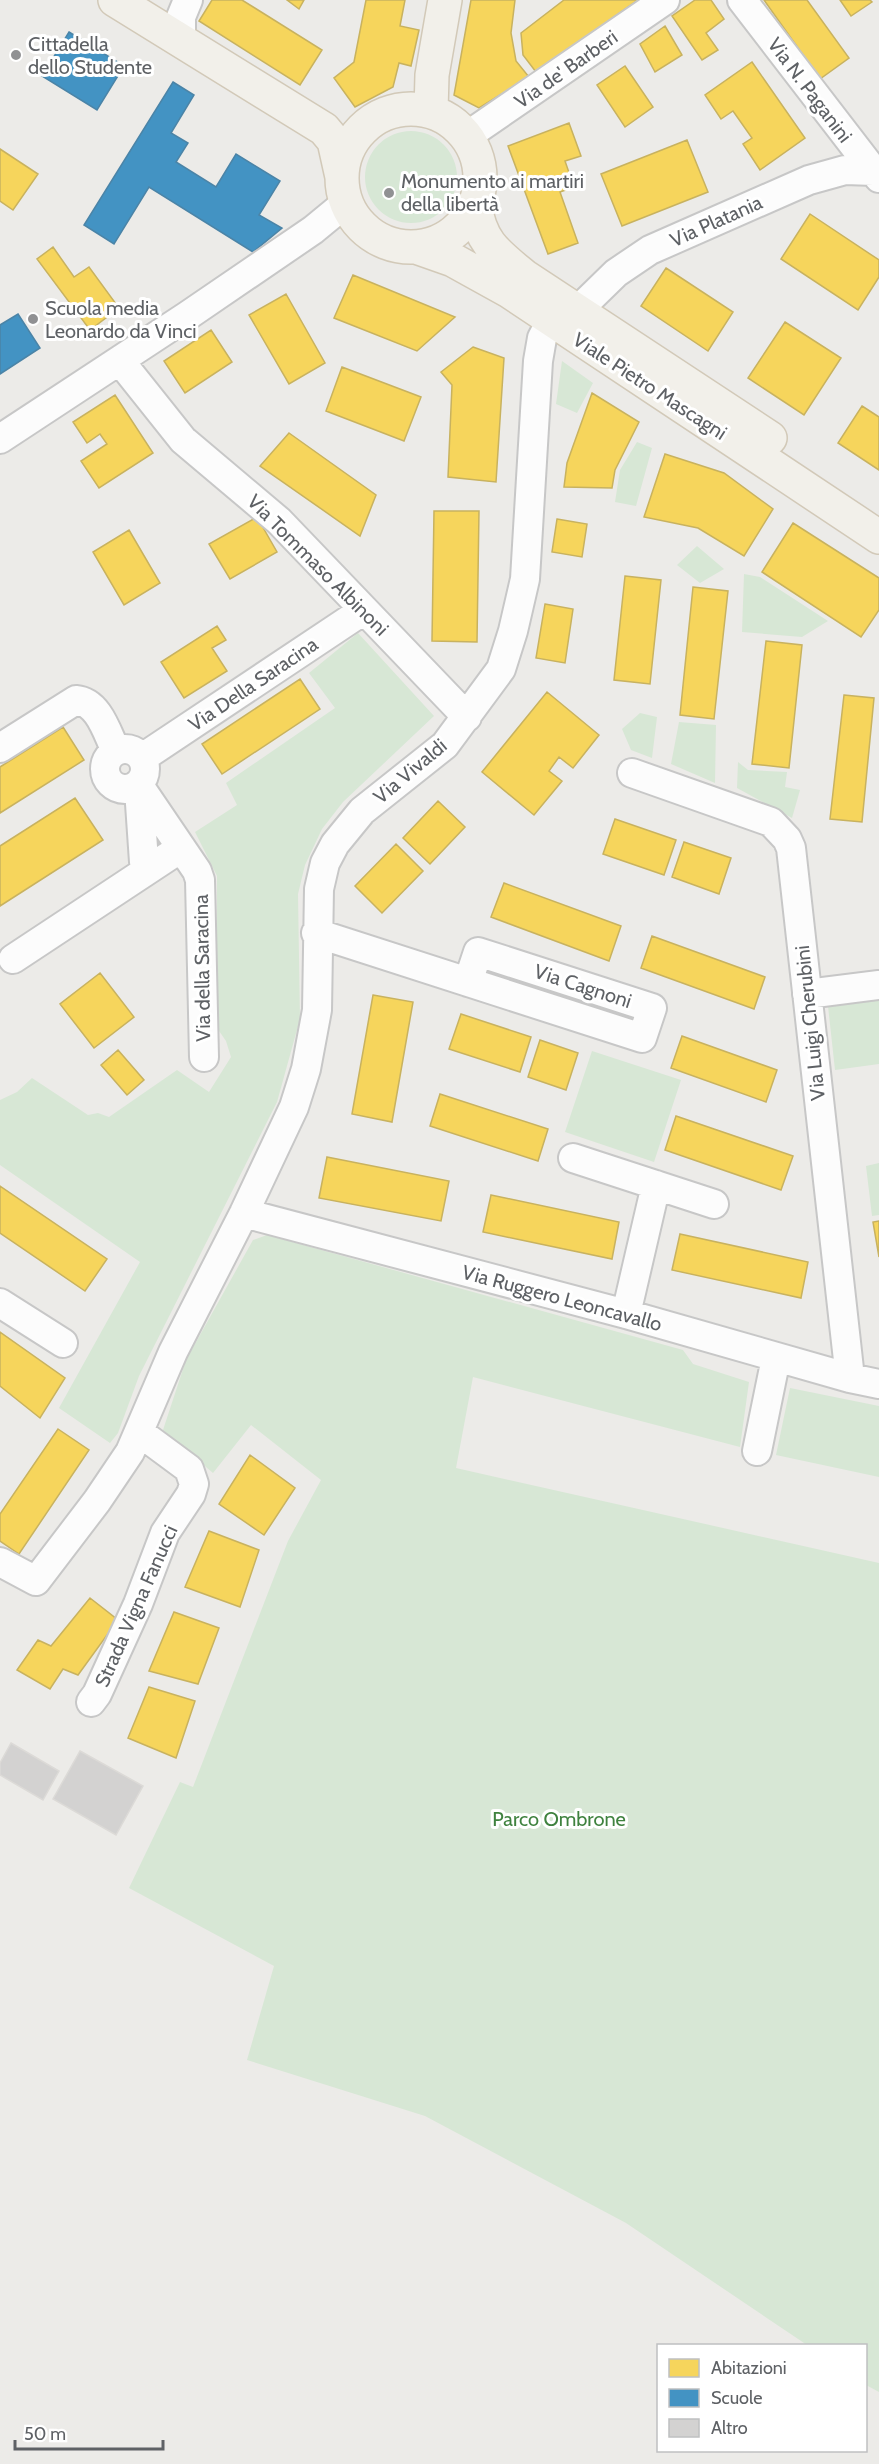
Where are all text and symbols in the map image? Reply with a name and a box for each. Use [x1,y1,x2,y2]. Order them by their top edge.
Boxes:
street label: Via de' Barberi [510,25,622,113]
place label: Cittadella dello Studente [28,32,152,79]
street label: Via N. Paganini [763,33,857,147]
marker: Cittadella dello Studente [9,48,23,62]
place label: Monumento ai martiri della libertà [401,169,584,216]
marker: Monumento ai martiri della libertà [382,186,396,200]
street label: Via Platania [666,190,766,252]
place label: Scuola media Leonardo da Vinci [45,296,197,343]
marker: Scuola media Leonardo da Vinci [26,312,40,326]
street label: Viale Pietro Mascagni [569,327,731,445]
street label: Via Tommaso Albinoni [242,489,394,641]
street label: Via Della Saracina [184,632,323,736]
street label: Via Vivaldi [369,734,451,808]
street label: Via della Saracina [189,894,215,1042]
street label: Via Luigi Cherubini [790,944,830,1102]
street label: Via Cagnoni [531,959,635,1013]
street label: Via Ruggero Leoncavallo [460,1260,664,1336]
street label: Strada Vigna Fanucci [90,1521,182,1691]
park label: Parco Ombrone [492,1807,626,1831]
legend [657,2344,867,2452]
text: Abitazioni [711,2357,787,2379]
text: Scuole [711,2387,762,2409]
scale bar [15,2413,164,2451]
text: Altro [711,2417,748,2439]
text: 50 m [24,2423,66,2445]

